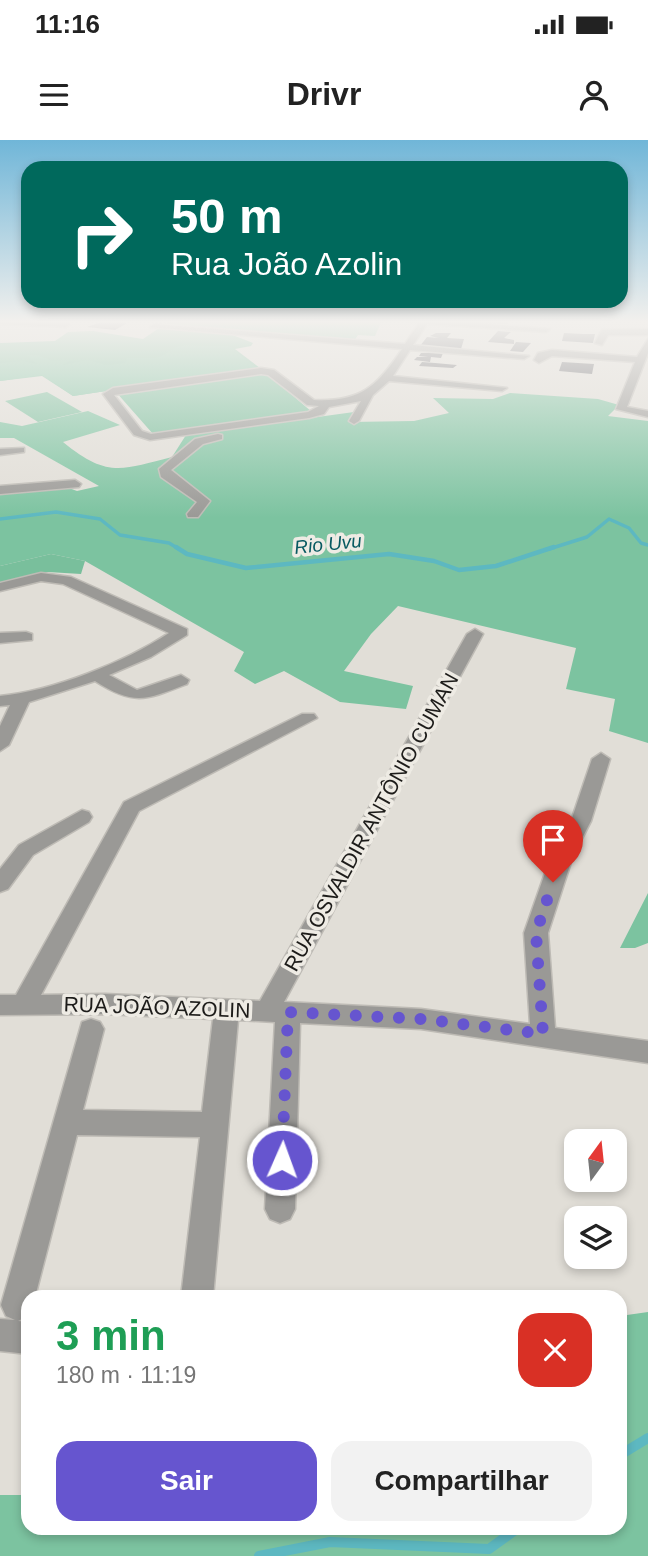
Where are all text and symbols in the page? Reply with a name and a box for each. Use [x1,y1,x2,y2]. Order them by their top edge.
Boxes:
text: 11:16 [35,9,100,39]
icon: menu [35,76,73,114]
text: Drivr [287,76,361,112]
icon: person [575,76,613,114]
icon: right [56,189,147,280]
text: 50 m [171,189,283,243]
text: Rua João Azolin [171,246,402,282]
water label: Rio Uvu [293,530,363,558]
street label: RUA OSVALDIR ANTÔNIO CUMAN [279,669,463,975]
pin [523,810,583,882]
icon: arrive [534,821,572,859]
street label: RUA JOÃO AZOLIN [63,992,251,1022]
position arrow [245,1123,319,1197]
north arrow [564,1129,626,1192]
map controls [564,1129,627,1269]
button: layers [564,1206,627,1269]
text: 3 min [56,1312,166,1359]
button: close [518,1313,592,1387]
text: 180 m · 11:19 [56,1362,196,1388]
button: Sair [56,1441,317,1521]
button: Compartilhar [331,1441,592,1521]

